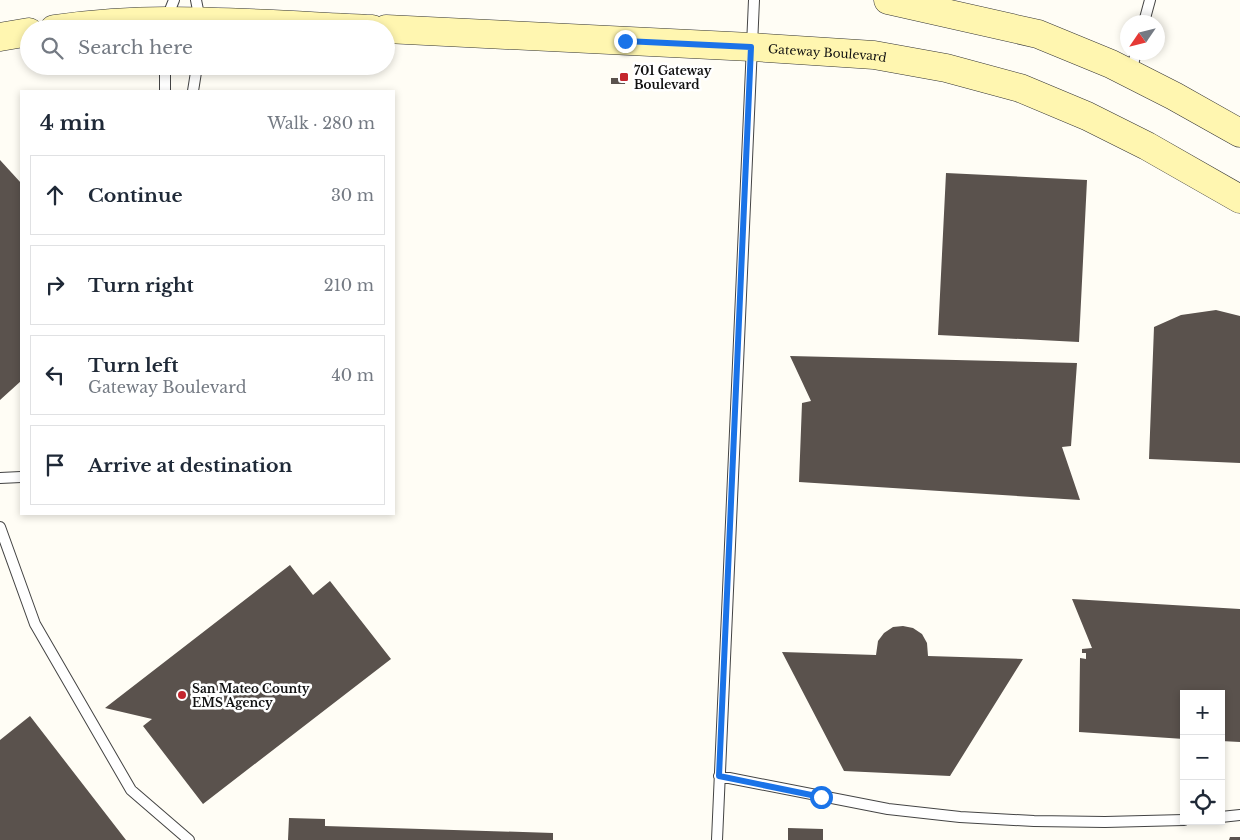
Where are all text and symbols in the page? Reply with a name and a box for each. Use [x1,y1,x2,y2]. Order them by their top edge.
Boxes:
north arrow [1120,15,1165,60]
search box [20,20,395,75]
route end [614,30,637,53]
icon: search [38,34,66,62]
text: Search here [78,36,193,59]
street label: Gateway Boulevard [768,41,888,65]
place label: 701 Gateway Boulevard [634,63,712,92]
marker: 701 Gateway Boulevard [618,71,630,83]
text: 4 min [40,110,106,136]
text: Walk · 280 m [267,113,375,133]
icon: ahead [41,181,69,209]
text: Continue [88,184,183,207]
text: 30 m [331,185,374,205]
icon: right [41,271,69,299]
text: Turn right [88,274,194,297]
text: 210 m [324,275,374,295]
text: Turn left [88,354,179,377]
icon: left [41,361,69,389]
text: 40 m [331,365,374,385]
text: Gateway Boulevard [88,377,246,397]
icon: arrive [41,451,69,479]
text: Arrive at destination [88,454,292,477]
place label: San Mateo County EMS Agency [192,681,310,710]
marker: San Mateo County EMS Agency [176,689,188,701]
map controls [1180,690,1225,825]
button: + [1180,690,1225,735]
button: − [1180,735,1225,780]
button: locate [1180,780,1225,825]
route start [810,786,833,809]

